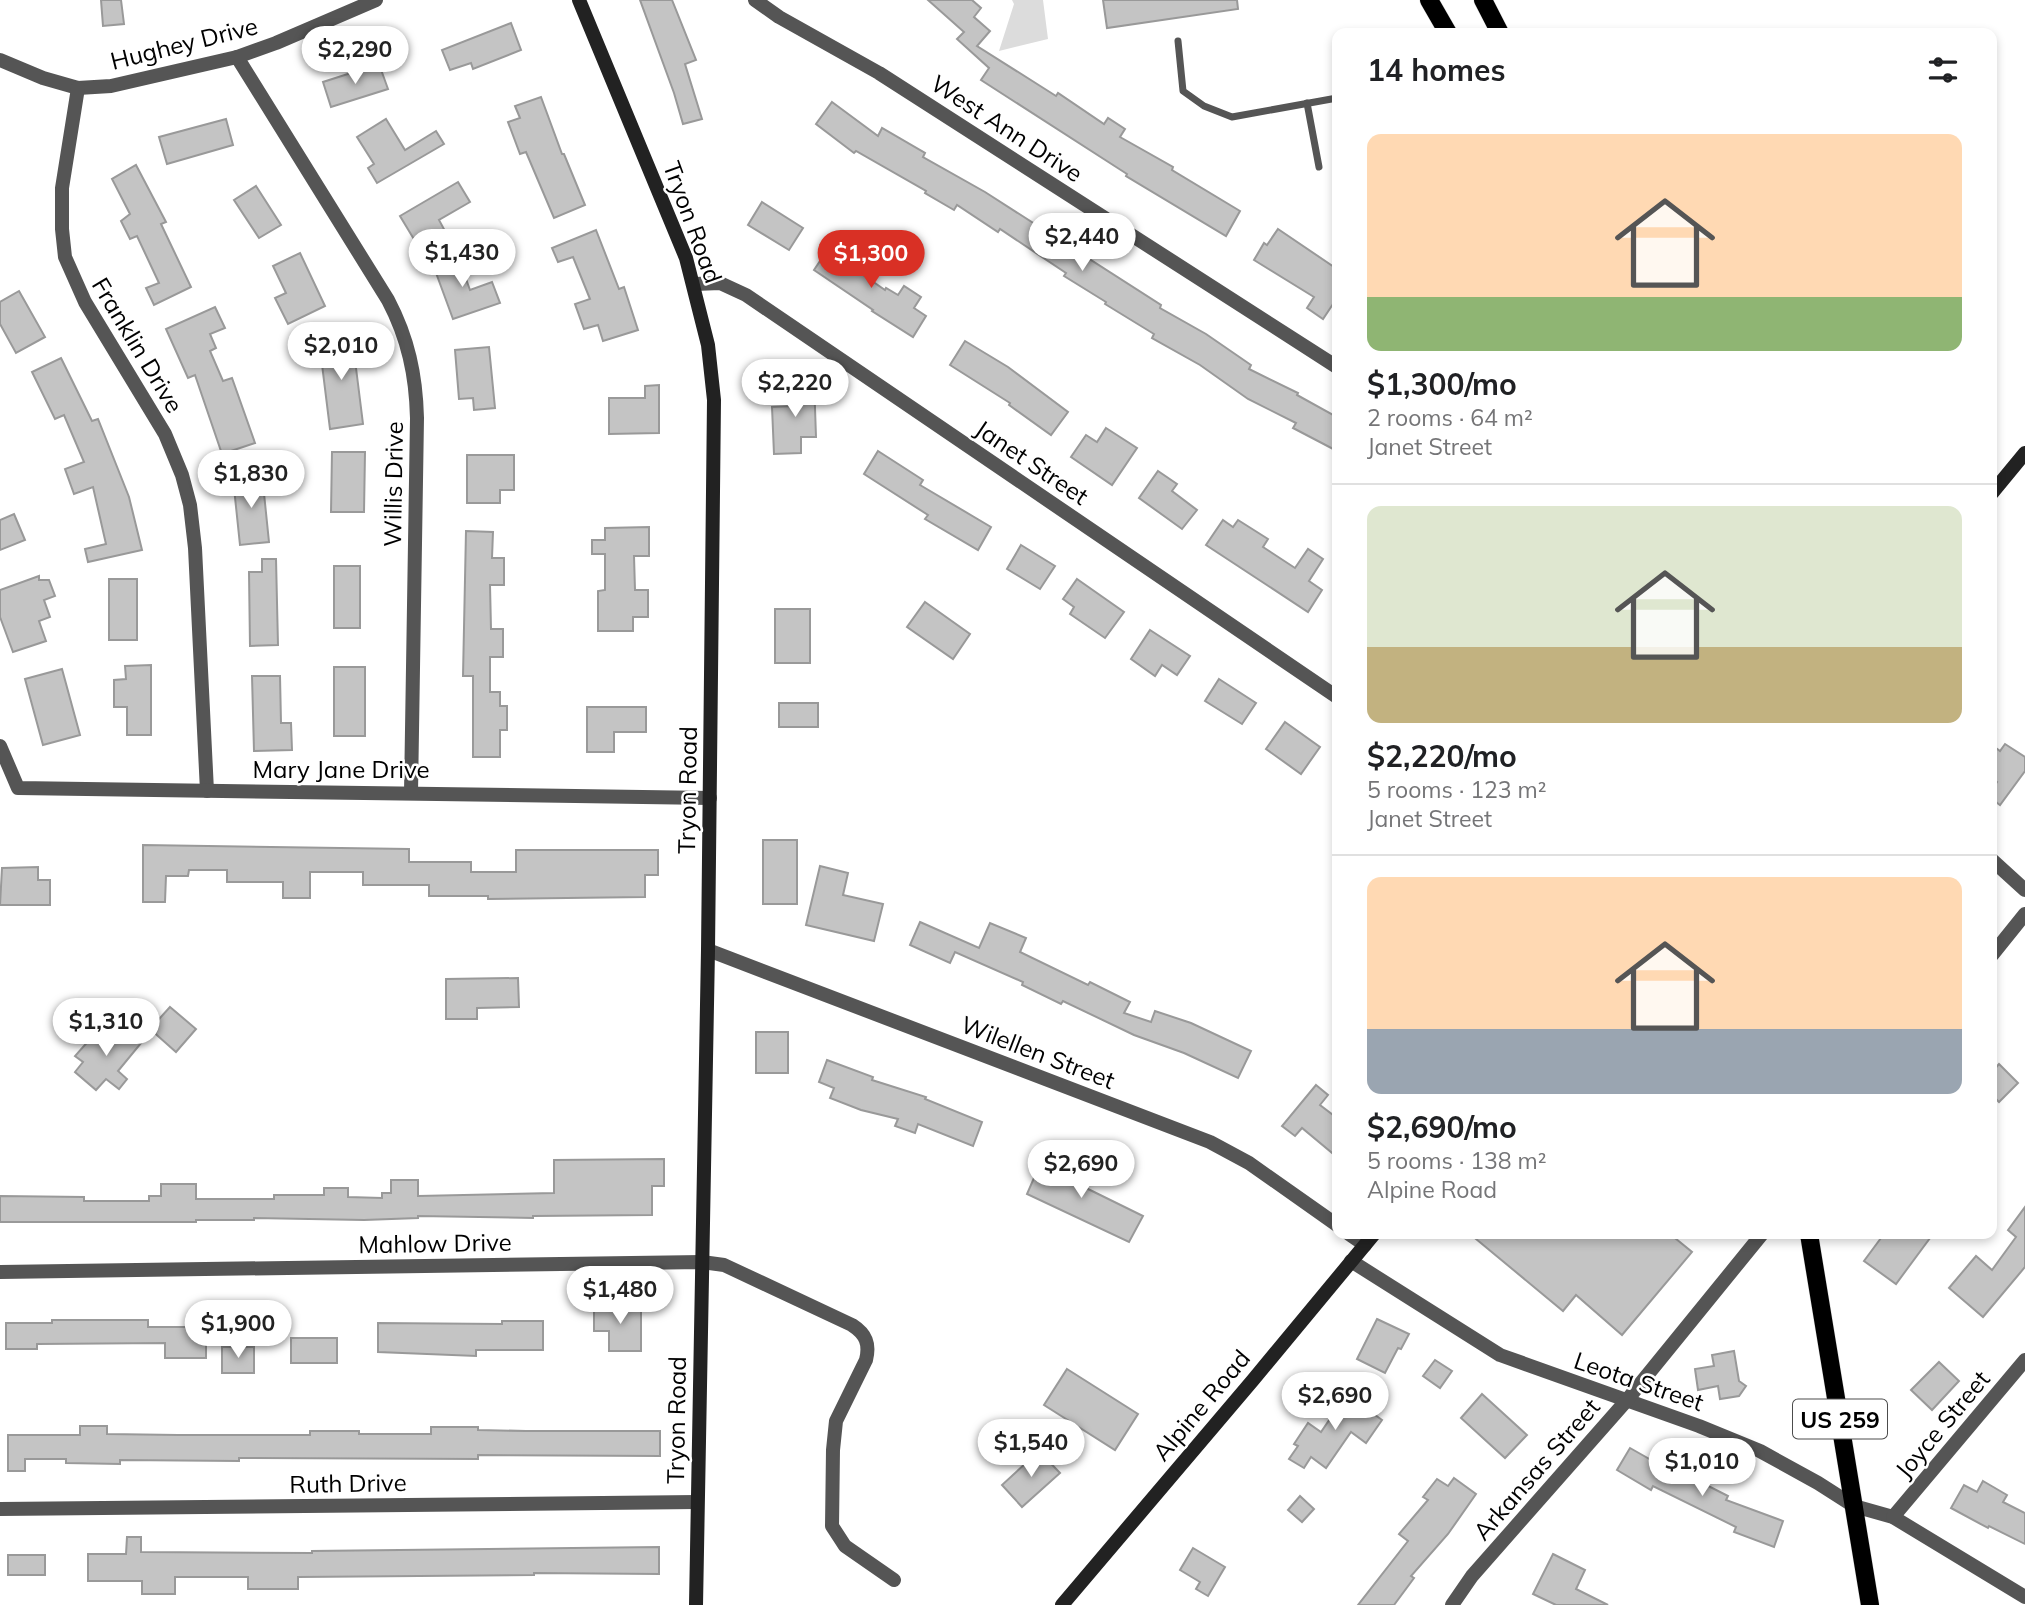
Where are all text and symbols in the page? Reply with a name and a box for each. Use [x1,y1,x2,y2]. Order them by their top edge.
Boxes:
street label: Hughey Drive [107,10,261,76]
pin: $2,290 [298,27,412,86]
text: $2,290 [318,34,392,63]
text: 14 homes [1367,51,1506,89]
icon: filters [1924,51,1962,89]
street label: West Ann Drive [926,68,1088,188]
street label: Tryon Road [657,157,729,287]
icon: home [1602,180,1728,306]
pin: $2,440 [1025,214,1139,273]
text: $2,440 [1045,221,1119,250]
pin: $1,430 [405,230,519,289]
pin: $1,300 [814,230,928,290]
text: $1,430 [425,237,499,266]
text: $1,300 [834,238,908,267]
street label: Franklin Drive [86,272,190,418]
pin: $2,010 [284,322,398,382]
text: $2,010 [304,330,378,359]
pin: $2,220 [738,360,852,419]
text: $1,300/mo [1367,365,1517,403]
text: $2,220 [758,367,832,396]
text: 2 rooms · 64 m² [1367,403,1533,432]
street label: Janet Street [970,413,1094,511]
street label: Willis Drive [377,421,409,547]
text: Janet Street [1367,432,1492,461]
pin: $1,830 [194,450,308,510]
text: $1,830 [214,458,288,487]
icon: home [1602,552,1728,678]
street label: Tryon Road [671,726,703,854]
text: $2,220/mo [1367,737,1517,775]
street label: Mary Jane Drive [252,754,430,784]
text: 5 rooms · 123 m² [1367,775,1547,804]
text: Janet Street [1367,804,1492,833]
icon: home [1602,923,1728,1049]
pin: $1,310 [49,998,163,1058]
text: $1,310 [69,1006,143,1035]
street label: Wilellen Street [957,1009,1119,1095]
text: $2,690/mo [1367,1108,1517,1146]
pin: $2,690 [1024,1140,1138,1200]
text: 5 rooms · 138 m² [1367,1146,1547,1175]
text: $2,690 [1044,1148,1118,1177]
text: Alpine Road [1367,1175,1497,1204]
street label: Mahlow Drive [358,1227,512,1259]
pin: $1,480 [563,1266,677,1326]
text: $1,480 [583,1274,657,1303]
pin: $1,900 [181,1300,295,1360]
text: $1,900 [201,1308,275,1337]
street label: Alpine Road [1146,1343,1256,1467]
street label: Leota Street [1570,1345,1708,1417]
street label: Tryon Road [660,1356,692,1484]
street label: Joyce Street [1888,1364,1996,1484]
pin: $2,690 [1278,1372,1392,1432]
text: $2,690 [1298,1380,1372,1409]
street label: Arkansas Street [1466,1392,1606,1546]
road number: US 259 [1793,1400,1887,1438]
pin: $1,540 [974,1420,1088,1479]
text: $1,540 [994,1427,1068,1456]
pin: $1,010 [1645,1438,1759,1498]
text: $1,010 [1665,1446,1739,1475]
street label: Ruth Drive [289,1467,407,1499]

